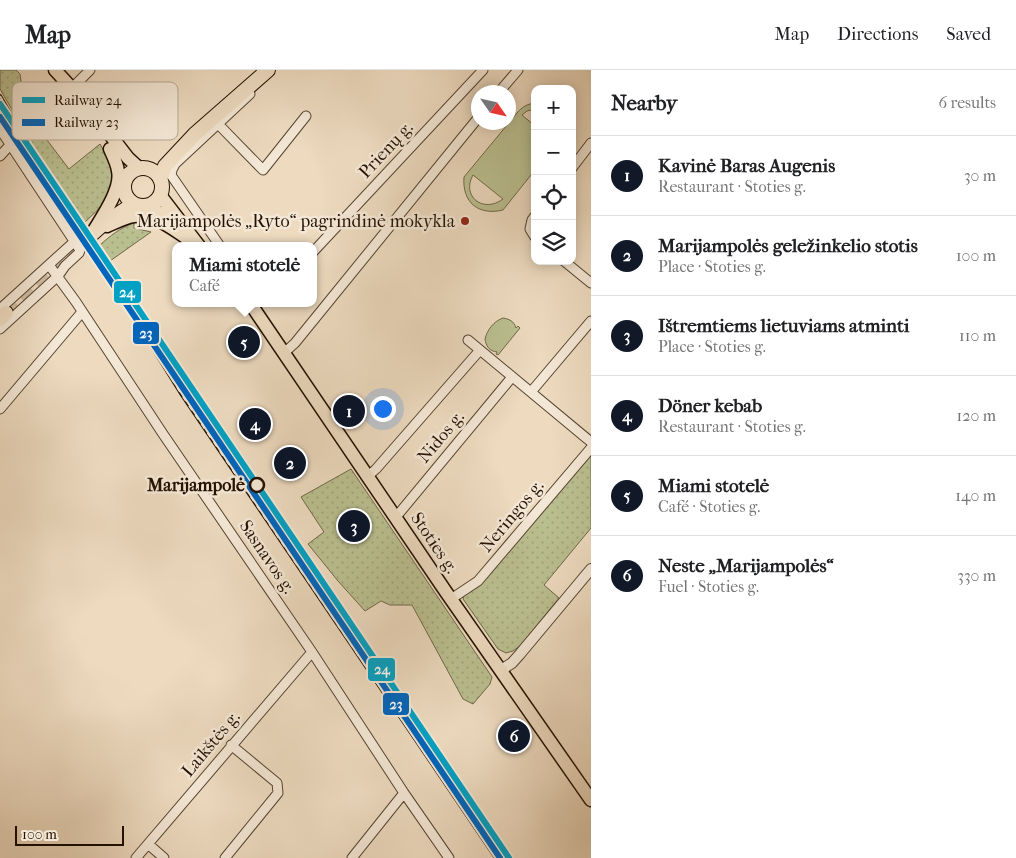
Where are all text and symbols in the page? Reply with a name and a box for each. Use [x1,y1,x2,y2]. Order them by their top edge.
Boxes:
text: Map [25,21,71,49]
text: Map [775,24,809,45]
text: Directions [837,24,918,45]
text: Saved [946,24,991,45]
legend [12,82,178,140]
north arrow [471,85,516,130]
map controls [531,85,576,265]
button: + [531,85,576,130]
text: Nearby [611,91,677,115]
text: Railway 24 [54,92,122,109]
text: 6 results [938,93,996,112]
text: Railway 23 [54,114,119,131]
street label: Prienų g. [354,117,418,183]
button: − [531,130,576,175]
text: Kavinė Baras Augenis [658,155,835,177]
text: 1 [624,166,630,185]
text: 30 m [964,166,996,185]
button: locate [531,175,576,220]
text: Restaurant · Stoties g. [658,177,806,196]
place label: Marijampolės „Ryto“ pagrindinė mokykla [137,211,456,232]
marker: Marijampolės „Ryto“ pagrindinė mokykla [459,215,471,227]
button: layers [531,220,576,265]
text: Marijampolės geležinkelio stotis [658,235,918,257]
popup [172,242,317,307]
text: 2 [623,246,631,265]
text: 100 m [956,246,996,265]
text: Miami stotelė [189,254,300,276]
text: Place · Stoties g. [658,257,766,276]
text: Café [189,276,220,295]
line badge: 24 [113,280,142,304]
text: 24 [119,284,135,301]
text: Ištremtiems lietuviams atminti [658,315,909,337]
line badge: 23 [132,321,160,345]
pin: 5 [228,323,260,361]
text: 23 [140,325,153,342]
text: 3 [624,326,630,345]
text: 110 m [959,326,996,345]
text: Place · Stoties g. [658,337,766,356]
pin: 1 [333,392,365,430]
text: Döner kebab [658,395,762,417]
your location [370,396,396,422]
pin: 4 [239,405,271,443]
text: 4 [622,406,632,425]
text: 120 m [957,406,996,425]
street label: Nidos g. [413,407,469,467]
text: Restaurant · Stoties g. [658,417,806,436]
pin: 2 [274,444,306,482]
place label: Marijampolė [146,475,245,496]
text: Miami stotelė [658,475,769,497]
street label: Neringos g. [476,476,548,556]
marker: Marijampolė [249,477,265,493]
text: 5 [624,486,630,505]
text: 140 m [955,486,996,505]
text: Café · Stoties g. [658,497,760,516]
pin: 3 [338,507,370,545]
street label: Stoties g. [406,509,462,577]
street label: Sasnavos g. [235,516,299,598]
text: Neste „Marijampolės“ [658,555,834,577]
text: 6 [623,566,631,585]
text: 330 m [957,566,996,585]
text: Fuel · Stoties g. [658,577,759,596]
line badge: 24 [367,657,396,682]
text: 24 [374,661,390,678]
line badge: 23 [382,692,410,716]
text: 23 [390,696,403,713]
street label: Laikštės g. [177,707,245,781]
pin: 6 [498,717,530,755]
scale bar [15,823,124,846]
text: 100 m [22,826,57,843]

